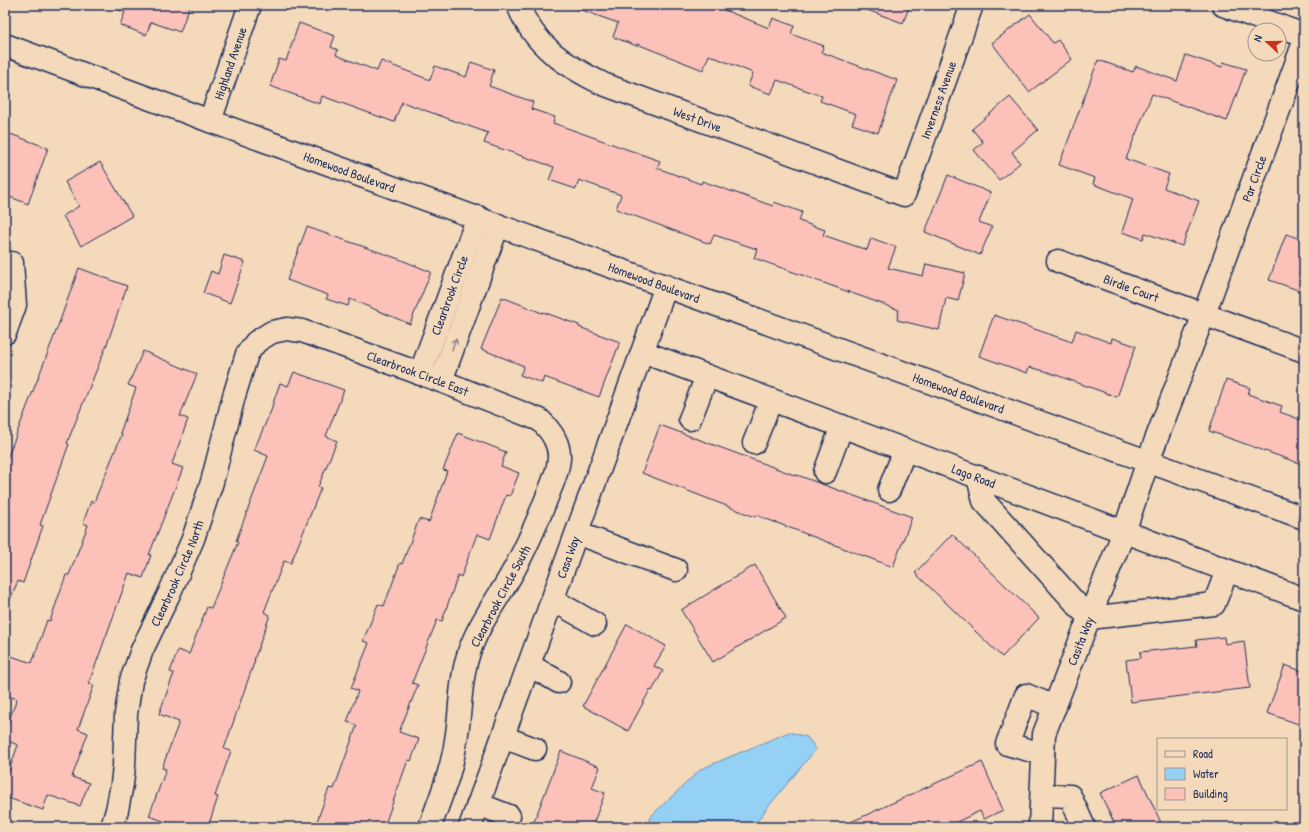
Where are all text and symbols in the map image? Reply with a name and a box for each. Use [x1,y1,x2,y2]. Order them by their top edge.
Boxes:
north arrow [1247,22,1287,62]
street label: Highland Avenue [209,25,251,102]
text: N [1250,33,1265,44]
street label: Inverness Avenue [916,58,960,141]
street label: West Drive [671,102,724,136]
street label: Homewood Boulevard [301,147,398,196]
street label: Par Circle [1237,153,1271,204]
street label: Clearbrook Circle [426,253,472,338]
street label: Homewood Boulevard [606,257,702,307]
street label: Birdie Court [1101,269,1162,306]
one-way arrow [451,338,458,351]
street label: Clearbrook Circle East [364,346,472,400]
street label: Homewood Boulevard [910,368,1007,418]
street label: Lago Road [949,459,998,492]
street label: Clearbrook Circle North [146,517,208,629]
street label: Casa Way [552,533,584,581]
street label: Clearbrook Circle South [465,541,535,650]
street label: Casita Way [1062,613,1098,668]
legend [1157,738,1287,810]
text: Road [1193,745,1213,762]
text: Water [1193,765,1219,782]
text: Building [1193,785,1228,802]

